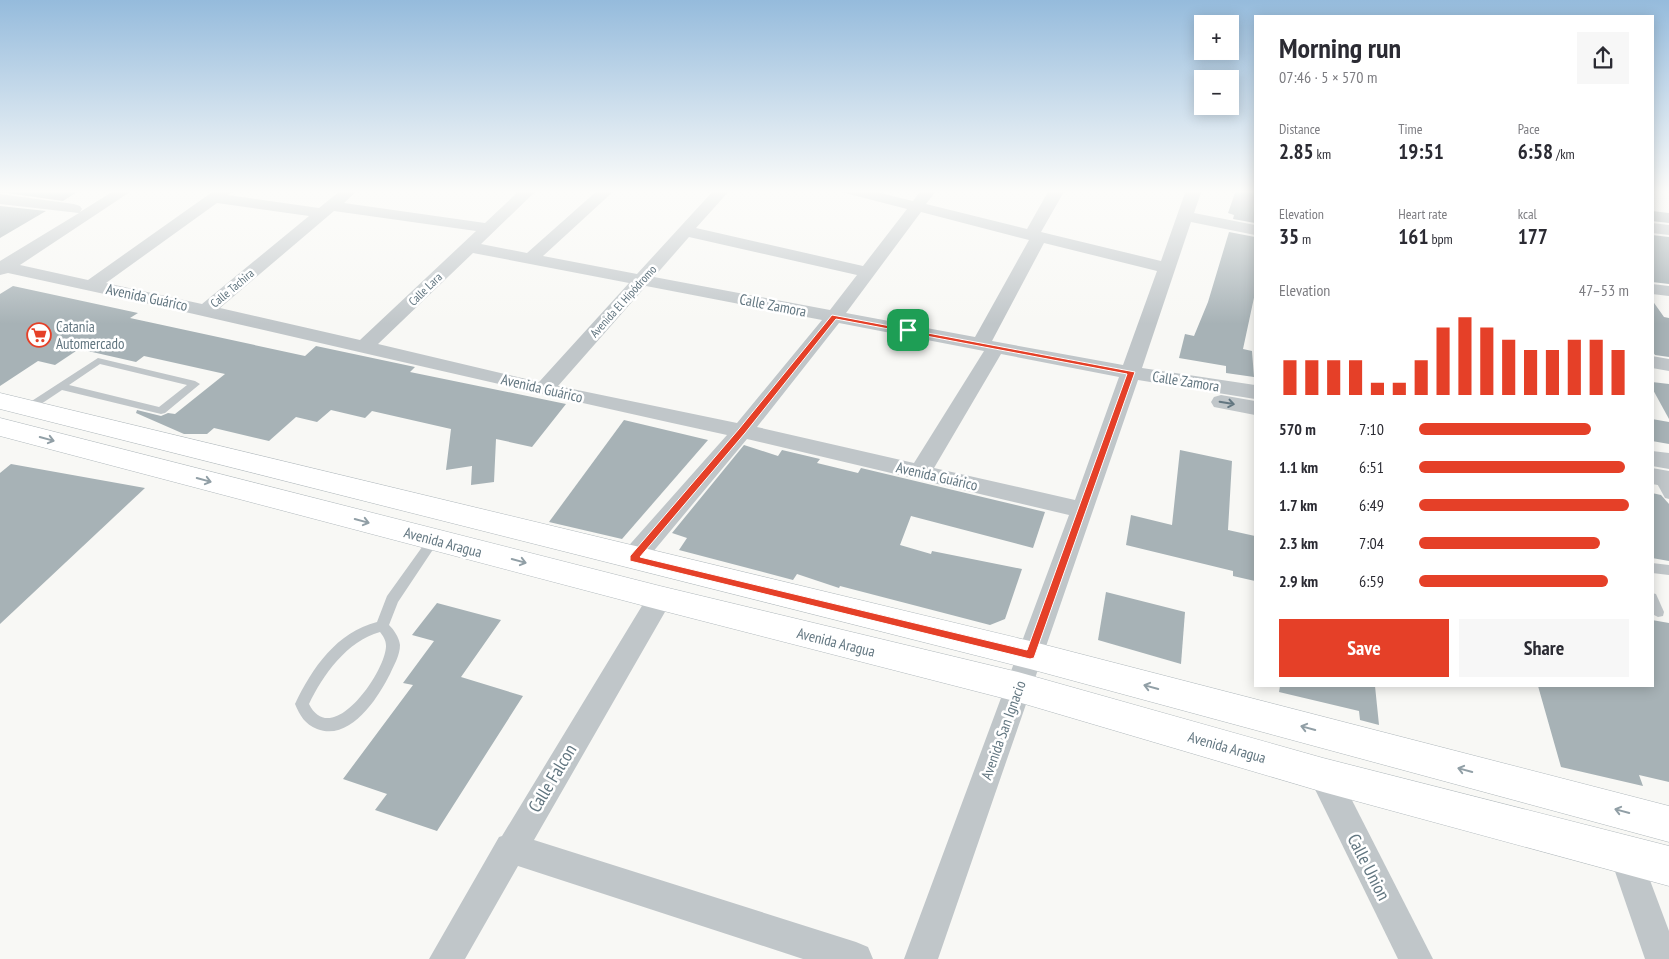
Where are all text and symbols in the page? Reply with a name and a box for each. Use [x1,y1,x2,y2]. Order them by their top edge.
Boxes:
map controls [1194,15,1239,115]
button: + [1194,15,1239,60]
text: Morning run [1279,29,1401,66]
button: share [1577,32,1629,84]
text: 07:46 · 5 × 570 m [1279,67,1377,87]
button: − [1194,70,1239,115]
text: Distance [1279,120,1320,138]
text: Time [1398,120,1423,138]
text: Pace [1518,120,1540,138]
text: 2.85 [1279,138,1314,165]
text: 19:51 [1398,138,1444,165]
text: 6:58 [1518,138,1553,165]
text: km [1314,145,1331,163]
text: /km [1553,145,1575,163]
text: Elevation [1279,205,1324,223]
text: Heart rate [1398,205,1447,223]
text: kcal [1518,205,1537,223]
text: 35 [1279,223,1299,250]
text: 161 [1398,223,1428,250]
text: 177 [1518,223,1548,250]
text: m [1299,230,1311,248]
text: bpm [1428,230,1453,248]
street label: Avenida El Hipódromo [587,262,659,340]
street label: Calle Tachira [207,265,257,311]
street label: Calle Lara [405,269,445,309]
street label: Avenida Guárico [104,279,190,315]
text: Elevation [1279,280,1330,300]
text: 47–53 m [1579,280,1629,300]
street label: Calle Zamora [738,289,808,321]
pin [887,309,929,351]
icon: arrive [894,316,922,344]
place label: Catania Automercado [56,317,124,353]
supermarket icon: Catania Automercado [26,322,52,348]
street label: Calle Zamora [1151,366,1221,396]
street label: Avenida Guárico [499,369,585,407]
one-way arrow [1218,399,1234,409]
text: 570 m [1279,419,1316,439]
text: 7:10 [1359,419,1384,439]
one-way arrow [39,435,55,444]
street label: Avenida Guárico [894,457,980,495]
text: 1.1 km [1279,457,1318,477]
text: 6:51 [1359,457,1384,477]
one-way arrow [196,476,212,485]
text: 1.7 km [1279,495,1317,515]
text: 6:49 [1359,495,1384,515]
one-way arrow [353,516,369,526]
street label: Avenida Aragua [402,522,484,562]
text: 2.3 km [1279,533,1318,553]
text: 7:04 [1359,533,1384,553]
one-way arrow [511,557,527,567]
text: 2.9 km [1279,571,1318,591]
text: 6:59 [1359,571,1384,591]
button: Save [1279,619,1449,677]
button: Share [1459,619,1629,677]
street label: Avenida Aragua [795,623,877,661]
street label: Avenida San Ignacio [976,678,1030,782]
one-way arrow [1143,682,1159,691]
one-way arrow [1300,723,1316,732]
street label: Avenida Aragua [1186,727,1268,767]
street label: Calle Falcon [523,740,581,816]
one-way arrow [1457,765,1473,774]
one-way arrow [1614,806,1630,815]
street label: Calle Union [1342,830,1396,904]

